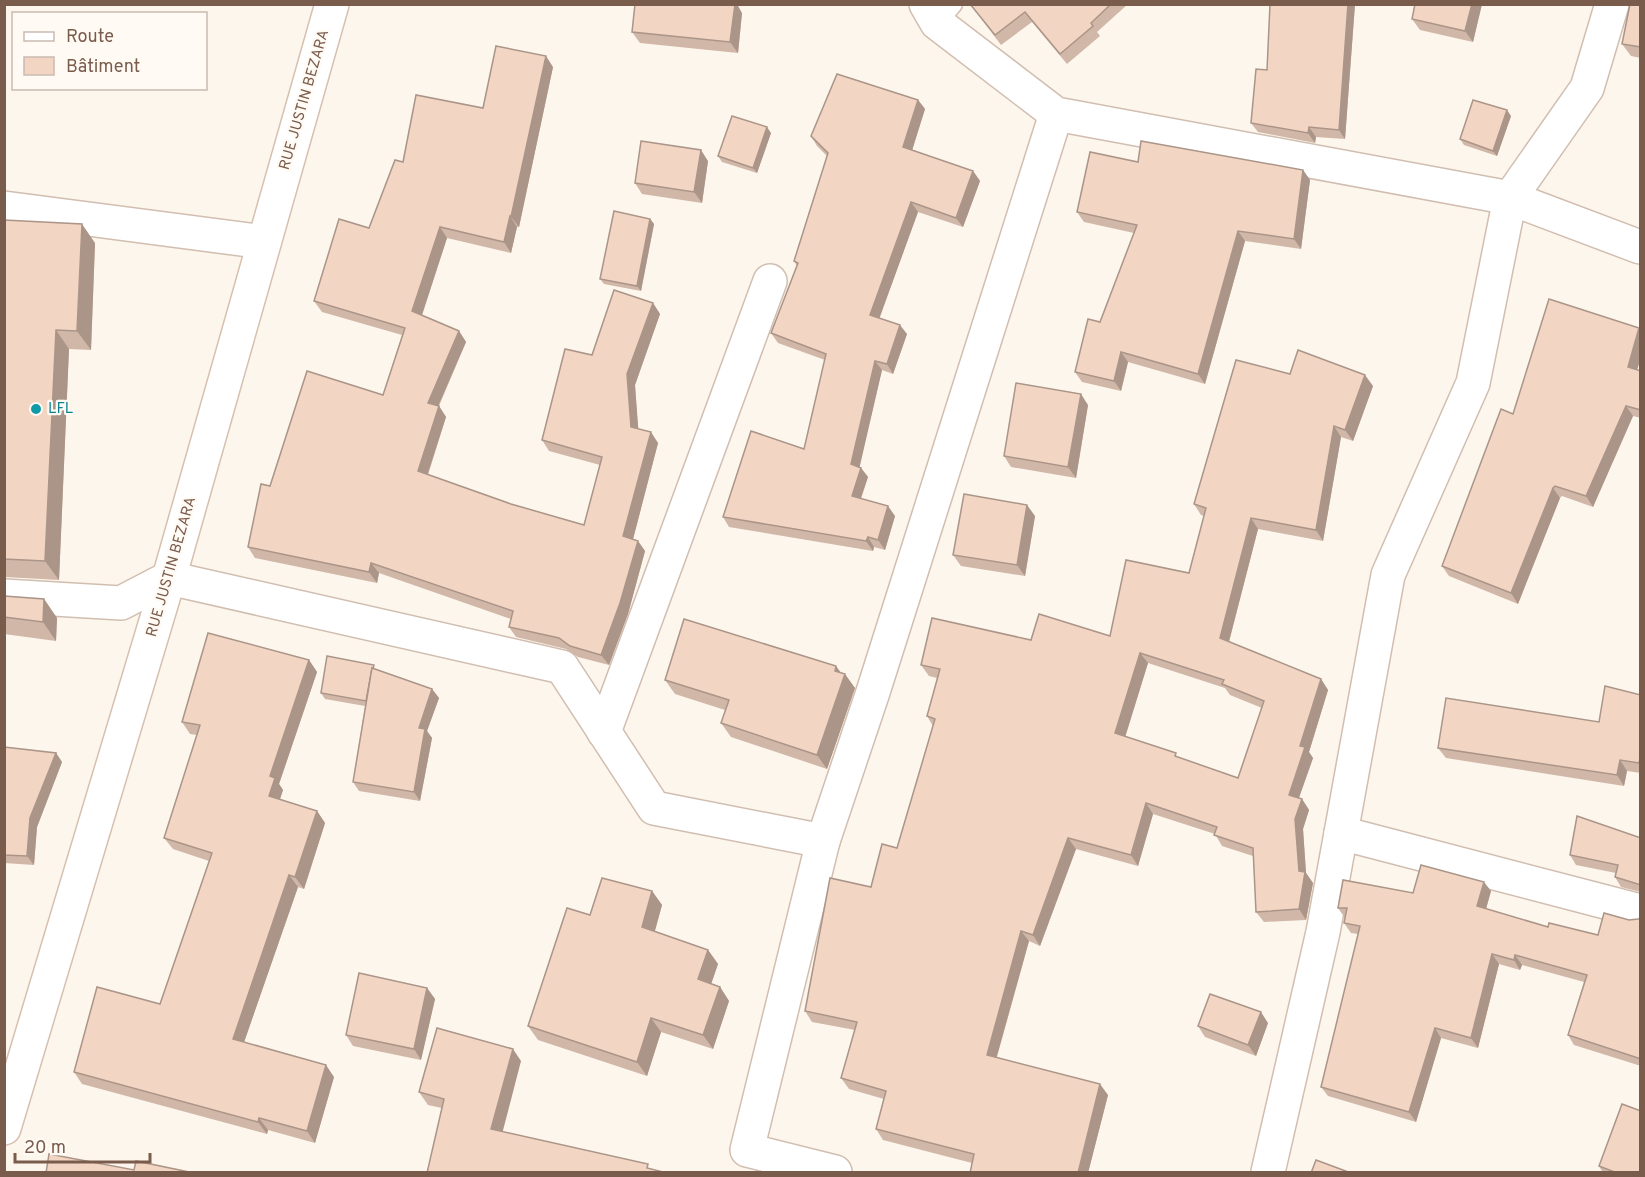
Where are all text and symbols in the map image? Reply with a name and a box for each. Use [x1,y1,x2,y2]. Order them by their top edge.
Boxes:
legend [12,12,207,90]
text: Route [66,26,114,49]
street label: RUE JUSTIN BEZARA [276,28,334,172]
text: Bâtiment [66,56,140,79]
place label: LFL [48,400,73,419]
marker: LFL [29,402,43,416]
street label: RUE JUSTIN BEZARA [143,495,201,639]
scale bar [15,1126,150,1164]
text: 20 m [24,1137,66,1160]

